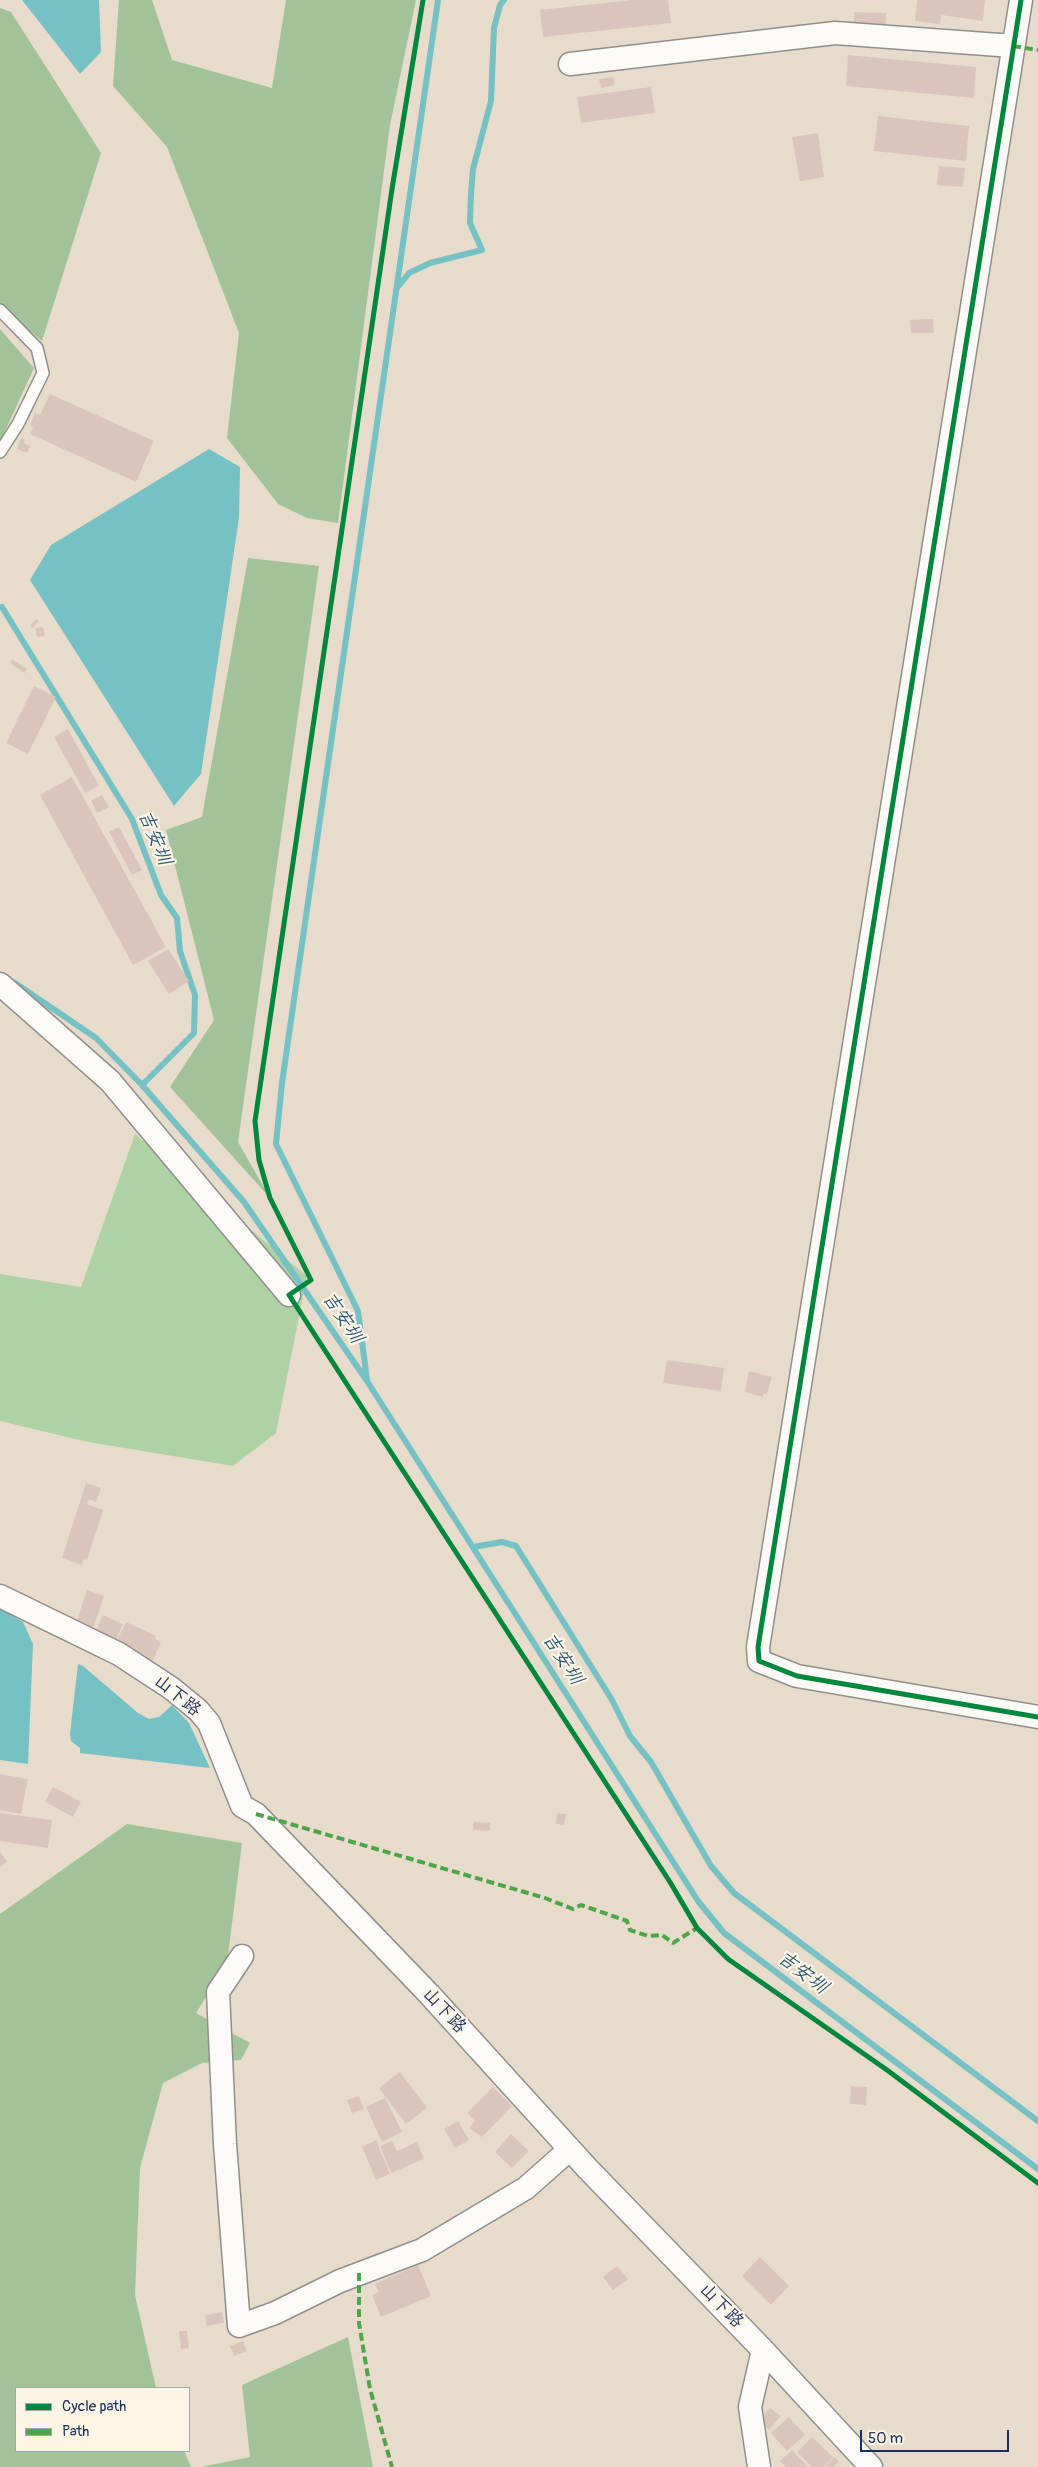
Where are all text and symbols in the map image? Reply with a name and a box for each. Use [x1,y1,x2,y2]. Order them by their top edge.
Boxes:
water label: 吉安圳 [132,807,176,869]
water label: 吉安圳 [317,1288,367,1348]
water label: 吉安圳 [537,1629,587,1689]
street label: 山下路 [149,1671,205,1721]
water label: 吉安圳 [772,1947,832,1999]
street label: 山下路 [418,1984,470,2038]
street label: 山下路 [694,2279,748,2333]
legend [15,2387,190,2452]
text: Cycle path [62,2397,126,2416]
scale bar [863,2420,1012,2452]
text: Path [62,2422,89,2441]
text: 50 m [868,2429,903,2448]

